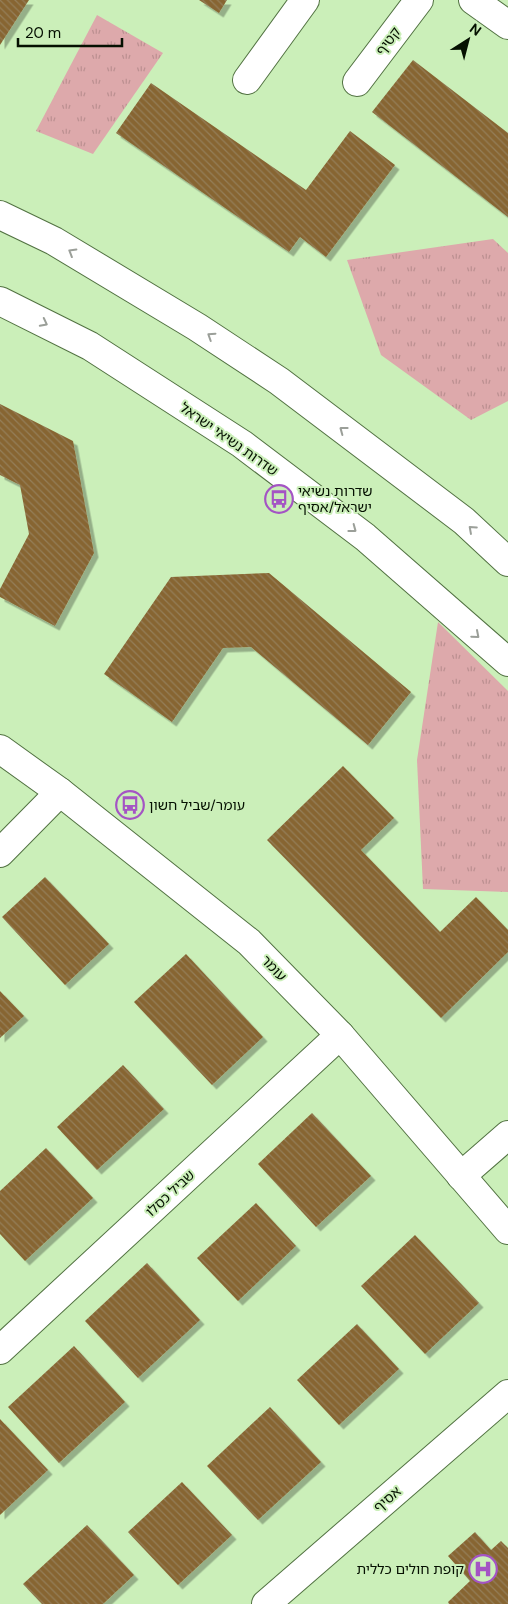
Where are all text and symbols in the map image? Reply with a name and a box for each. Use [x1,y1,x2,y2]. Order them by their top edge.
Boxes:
scale bar [18,15,121,47]
north arrow [443,15,493,65]
text: N [466,19,485,40]
text: 20 m [25,23,61,43]
street label: קטיף [372,23,404,59]
one-way arrow [68,248,77,258]
one-way arrow [38,317,47,327]
one-way arrow [207,333,216,342]
street label: שדרות נשיאי ישראל [176,398,282,480]
one-way arrow [339,427,349,436]
place label: שדרות נשיאי ישראל/אסיף [298,482,373,516]
bus stop icon: שדרות נשיאי ישראל/אסיף [264,484,294,514]
one-way arrow [347,523,356,531]
one-way arrow [469,526,478,535]
one-way arrow [471,629,480,638]
bus stop icon: עומר/שביל חשון [115,790,145,820]
place label: עומר/שביל חשון [149,796,245,814]
street label: עומר [257,951,291,985]
street label: שביל כסלו [142,1166,198,1220]
street label: אסיף [370,1482,405,1516]
hospital icon: קופת חולים כללית [468,1554,498,1584]
place label: קופת חולים כללית [356,1560,464,1578]

